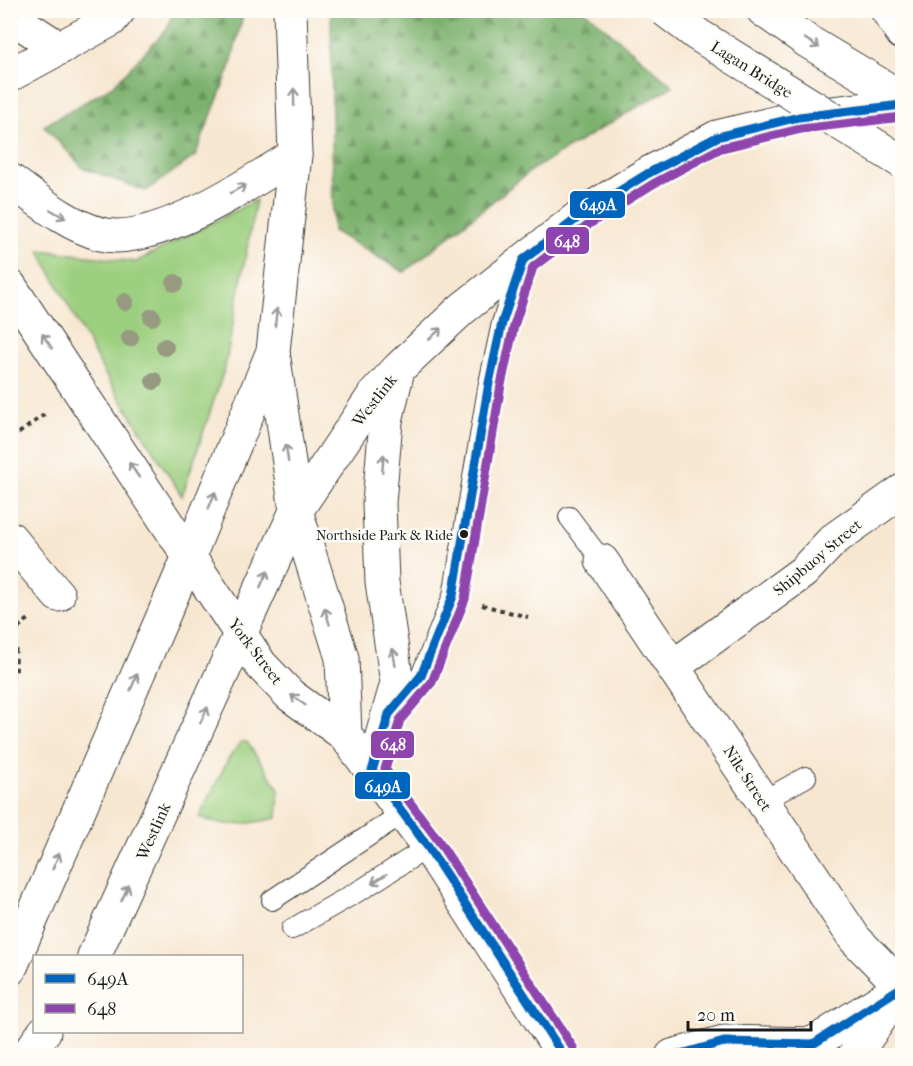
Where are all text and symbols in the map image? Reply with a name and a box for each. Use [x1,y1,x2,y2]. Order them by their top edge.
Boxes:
street label: Lagan Bridge [707,37,796,102]
one-way arrow [803,37,820,50]
one-way arrow [288,87,300,107]
one-way arrow [229,183,246,195]
line badge: 649A [569,190,626,219]
text: 649A [580,195,617,215]
one-way arrow [49,208,66,220]
line badge: 648 [545,226,590,255]
text: 648 [554,232,580,252]
one-way arrow [271,308,282,327]
one-way arrow [428,327,443,342]
one-way arrow [41,333,53,349]
street label: Westlink [348,370,401,431]
one-way arrow [282,444,293,464]
one-way arrow [378,454,389,474]
one-way arrow [128,463,140,479]
one-way arrow [207,491,218,510]
street label: Shipbuoy Street [769,515,866,600]
place label: Northside Park & Ride [316,527,453,544]
marker: Northside Park & Ride [458,528,470,540]
one-way arrow [259,571,271,589]
one-way arrow [321,607,332,626]
street label: York Street [224,614,287,688]
one-way arrow [388,648,399,668]
one-way arrow [129,673,140,691]
one-way arrow [290,694,306,707]
one-way arrow [199,707,211,725]
line badge: 648 [370,730,415,759]
text: 648 [380,735,406,755]
street label: Nile Street [719,742,776,815]
line badge: 649A [354,771,411,800]
text: 649A [365,777,402,797]
street label: Westlink [132,799,175,864]
one-way arrow [52,852,63,870]
one-way arrow [371,873,388,885]
one-way arrow [120,885,131,903]
legend [33,955,243,1033]
text: 649A [87,969,129,990]
scale bar [688,994,811,1032]
text: 648 [87,999,116,1020]
text: 20 m [697,1005,735,1026]

